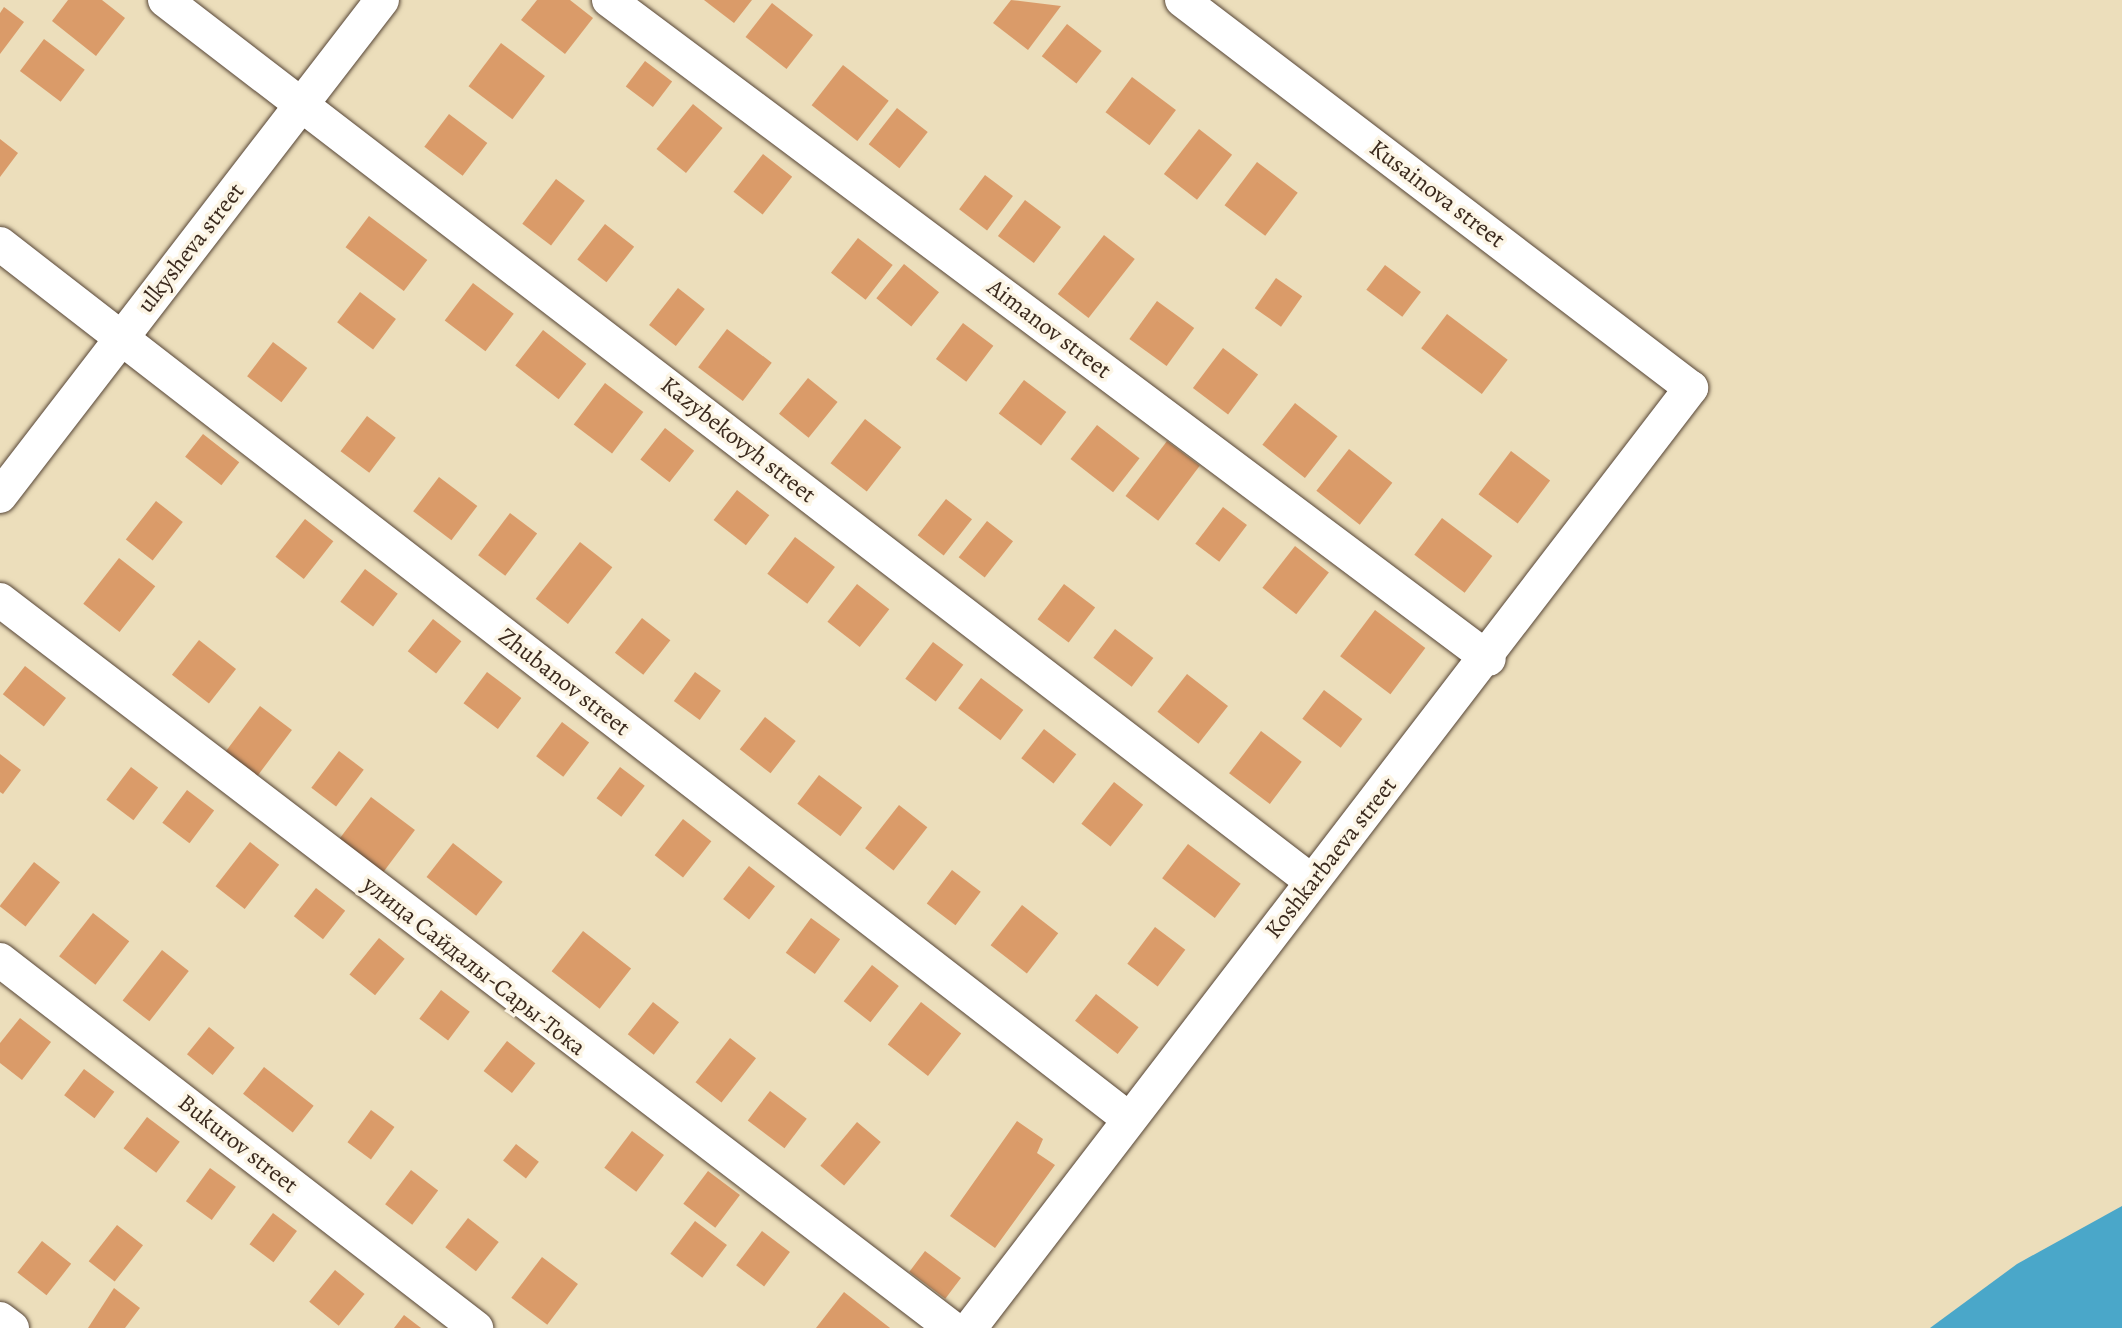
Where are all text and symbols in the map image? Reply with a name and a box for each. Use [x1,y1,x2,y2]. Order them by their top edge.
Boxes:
street label: Kusainova street [1364,134,1510,254]
street label: ulkysheva street [131,177,251,319]
street label: Aimanov street [981,273,1117,385]
street label: Kazybekovyh street [655,371,821,509]
street label: Zhubanov street [493,622,635,742]
street label: Koshkarbaeva street [1259,772,1403,944]
street label: улица Сайдалы-Сары-Тока [357,870,591,1062]
street label: Bukurov street [172,1088,304,1200]

